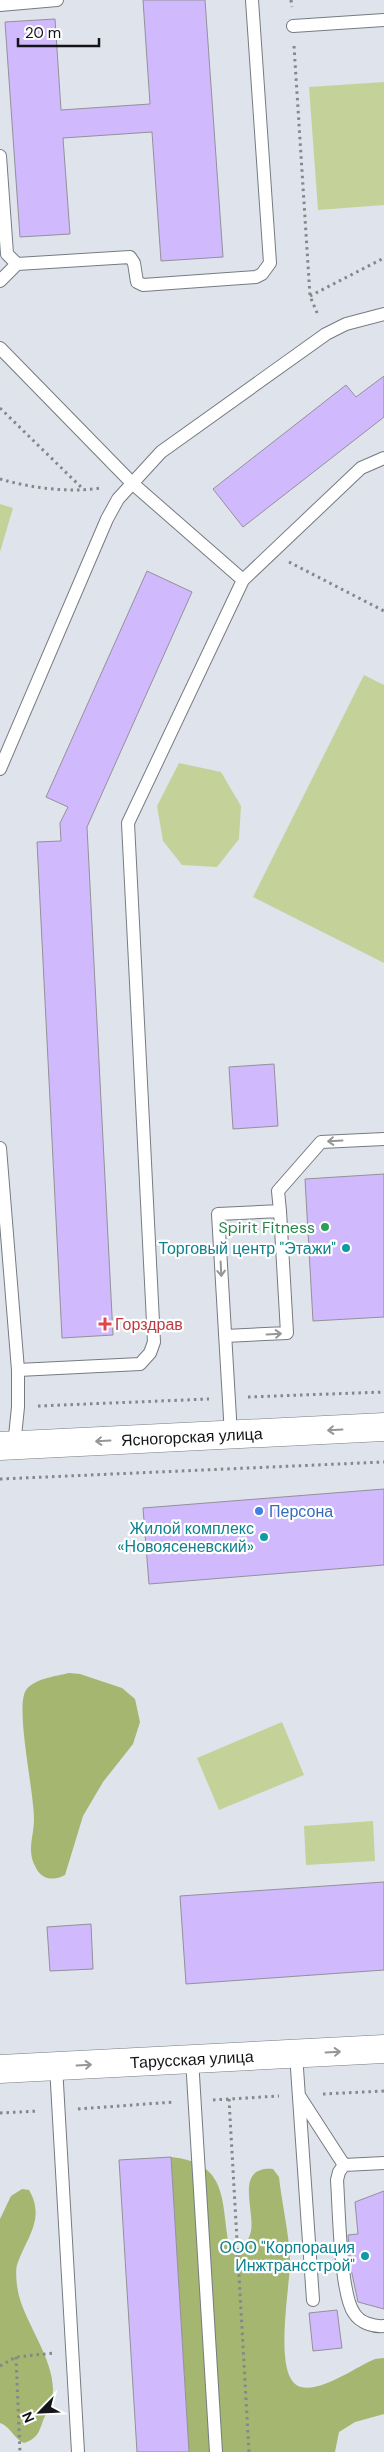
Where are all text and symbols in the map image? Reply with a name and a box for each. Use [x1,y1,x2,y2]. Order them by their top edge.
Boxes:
scale bar [18,15,99,47]
text: 20 m [25,23,61,43]
one-way arrow [328,1137,344,1146]
place label: Spirit Fitness [219,1217,315,1238]
marker: Spirit Fitness [319,1221,331,1233]
place label: Торговый центр "Этажи" [158,1238,336,1259]
marker: Торговый центр "Этажи" [340,1242,352,1254]
one-way arrow [217,1261,226,1277]
place label: Горздрав [115,1314,183,1335]
marker: Горздрав [99,1318,111,1330]
one-way arrow [266,1329,282,1338]
street label: Ясногорская улица [120,1423,263,1451]
one-way arrow [328,1425,344,1434]
one-way arrow [95,1437,111,1446]
place label: Персона [269,1501,333,1522]
marker: Персона [253,1505,265,1517]
place label: Жилой комплекс «Новоясеневский» [117,1518,254,1557]
marker: Жилой комплекс «Новоясеневский» [258,1531,270,1543]
street label: Тарусская улица [129,2046,254,2073]
one-way arrow [325,2047,341,2056]
one-way arrow [75,2060,91,2070]
place label: ООО "Корпорация Инжтрансстрой" [220,2237,355,2276]
marker: ООО "Корпорация Инжтрансстрой" [359,2250,371,2262]
north arrow [15,2387,65,2437]
text: N [18,2409,38,2426]

